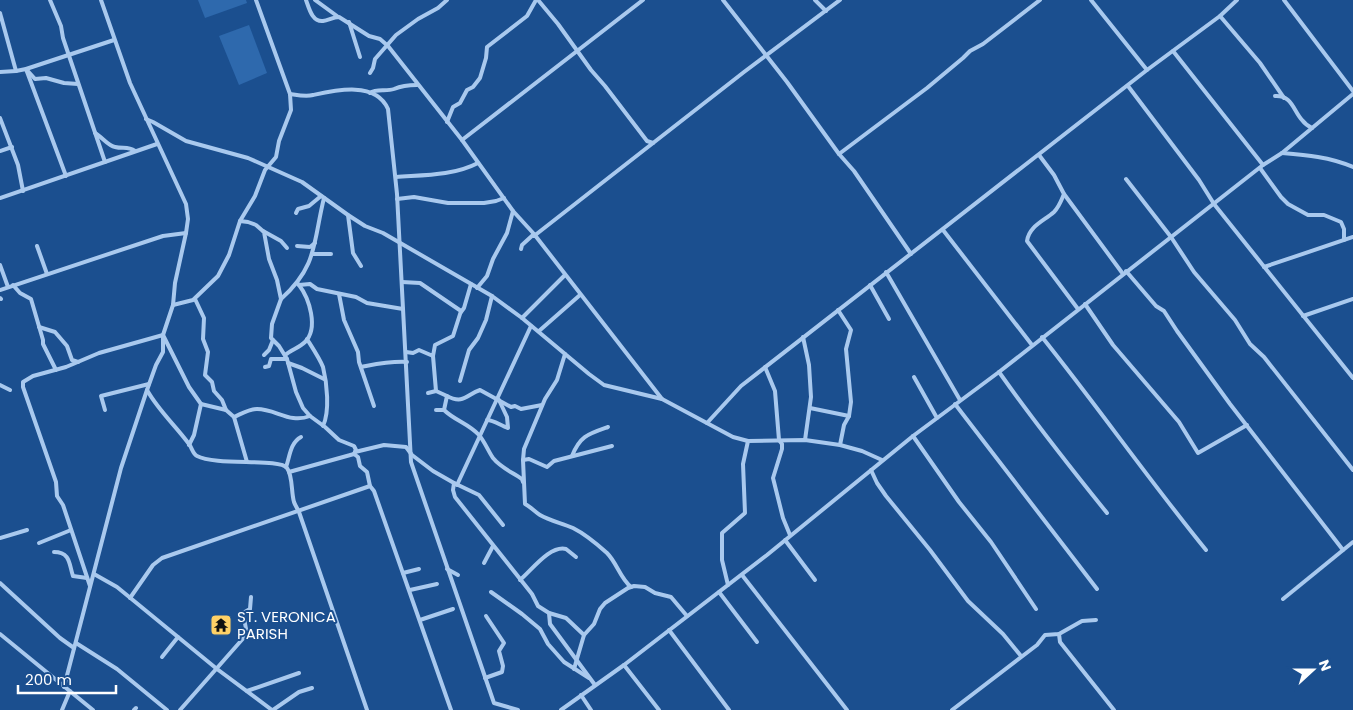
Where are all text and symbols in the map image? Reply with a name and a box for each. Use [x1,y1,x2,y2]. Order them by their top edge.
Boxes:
place label: ST. VERONICA PARISH [237,606,336,644]
temple icon: ST. VERONICA PARISH [209,613,233,637]
north arrow [1288,645,1338,695]
text: N [1314,657,1336,674]
scale bar [18,662,115,694]
text: 200 m [25,669,72,690]

